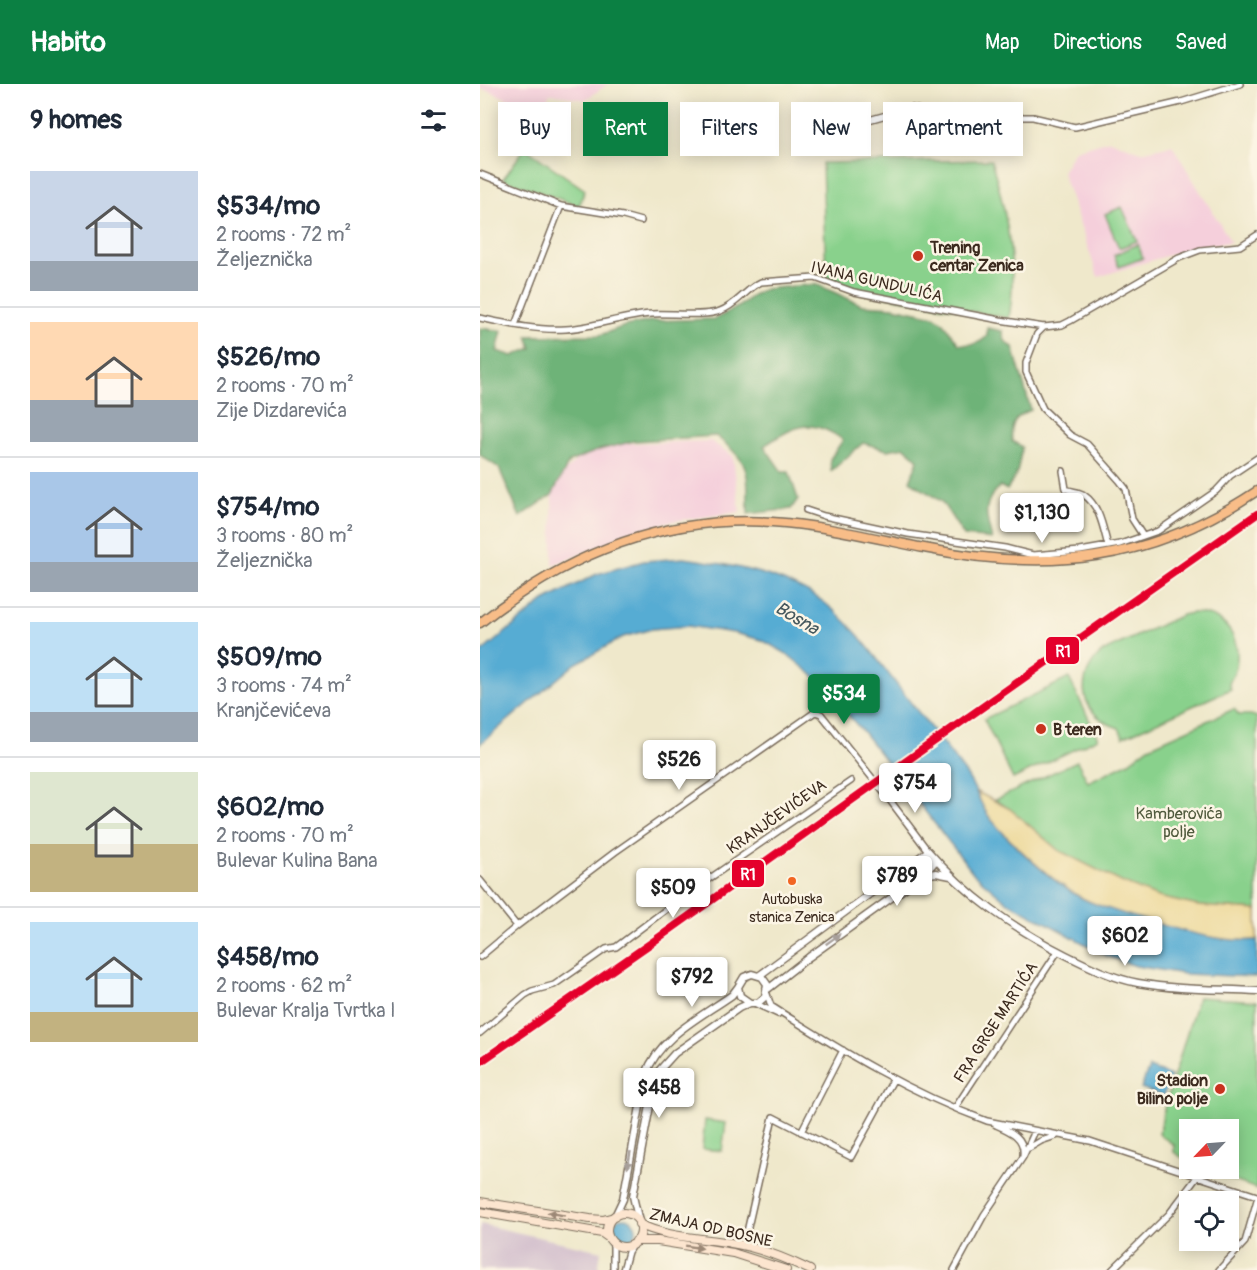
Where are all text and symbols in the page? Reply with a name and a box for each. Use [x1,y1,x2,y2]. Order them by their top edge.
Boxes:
text: Habito [30,25,106,60]
text: Map [985,29,1020,56]
text: Directions [1053,29,1142,56]
text: Saved [1175,29,1227,56]
chip: Buy [498,102,571,156]
chip: Rent [583,102,668,156]
chip: Filters [680,102,779,156]
chip: New [791,102,871,156]
chip: Apartment [883,102,1023,156]
text: 9 homes [30,104,122,136]
icon: filters [417,104,450,137]
text: $534/mo [216,190,320,222]
icon: home [78,195,150,267]
text: 2 rooms · 72 m² [216,222,351,247]
place label: Trening centar Zenica [929,238,1024,276]
text: Željeznička [216,247,313,272]
marker: Trening centar Zenica [911,249,925,263]
street label: IVANA GUNDULIĆA [809,257,945,307]
text: $526/mo [216,341,320,373]
icon: home [78,346,150,418]
text: 2 rooms · 70 m² [216,373,354,398]
text: Zije Dizdarevića [216,398,347,423]
text: $754/mo [216,491,319,523]
pin: $1,130 [993,493,1091,544]
icon: home [78,496,150,568]
text: $1,130 [1014,500,1070,525]
text: 3 rooms · 80 m² [216,523,353,548]
text: Željeznička [216,548,313,573]
water label: Bosna [771,597,824,641]
line badge: R1 [1045,636,1080,665]
text: $509/mo [216,641,322,673]
text: R1 [1055,642,1071,662]
icon: home [78,646,150,718]
text: 3 rooms · 74 m² [216,673,352,698]
pin: $534 [808,674,880,725]
text: $534 [822,681,866,706]
text: Kranjčevićeva [216,698,331,723]
place label: B teren [1053,720,1102,740]
marker: B teren [1034,722,1048,736]
pin: $526 [643,740,715,791]
text: $526 [657,747,701,772]
pin: $754 [879,763,951,814]
text: $754 [893,770,937,795]
street label: KRANJČEVIĆEVA [723,775,830,859]
text: $602/mo [216,791,324,823]
icon: home [78,796,150,868]
park label: Kamberovića polje [1136,804,1222,842]
text: 2 rooms · 70 m² [216,823,354,848]
text: Bulevar Kulina Bana [216,848,378,873]
pin: $789 [861,856,933,907]
line badge: R1 [731,859,765,888]
text: $789 [876,863,918,888]
text: R1 [740,865,756,885]
pin: $509 [637,868,709,919]
text: $509 [650,875,696,900]
marker: Autobuska stanica Zenica [786,875,798,887]
place label: Autobuska stanica Zenica [749,891,835,926]
pin: $602 [1089,916,1161,967]
text: $602 [1101,923,1149,948]
one-way arrow [825,933,841,945]
text: $458/mo [216,941,319,973]
icon: home [78,946,150,1018]
pin: $792 [656,957,728,1008]
street label: FRA GRGE MARTIĆA [949,958,1042,1087]
text: $792 [671,964,713,989]
text: 2 rooms · 62 m² [216,973,352,998]
text: Bulevar Kralja Tvrtka I [216,998,396,1023]
pin: $458 [623,1068,695,1119]
place label: Stadion Bilino polje [1137,1071,1209,1109]
text: $458 [637,1075,681,1100]
marker: Stadion Bilino polje [1213,1082,1227,1096]
north arrow [1179,1119,1239,1179]
map controls [1179,1119,1239,1251]
one-way arrow [624,1150,633,1169]
button: locate [1179,1191,1239,1251]
street label: ZMAJA OD BOSNE [647,1204,774,1252]
one-way arrow [546,1209,565,1218]
one-way arrow [685,1242,704,1251]

